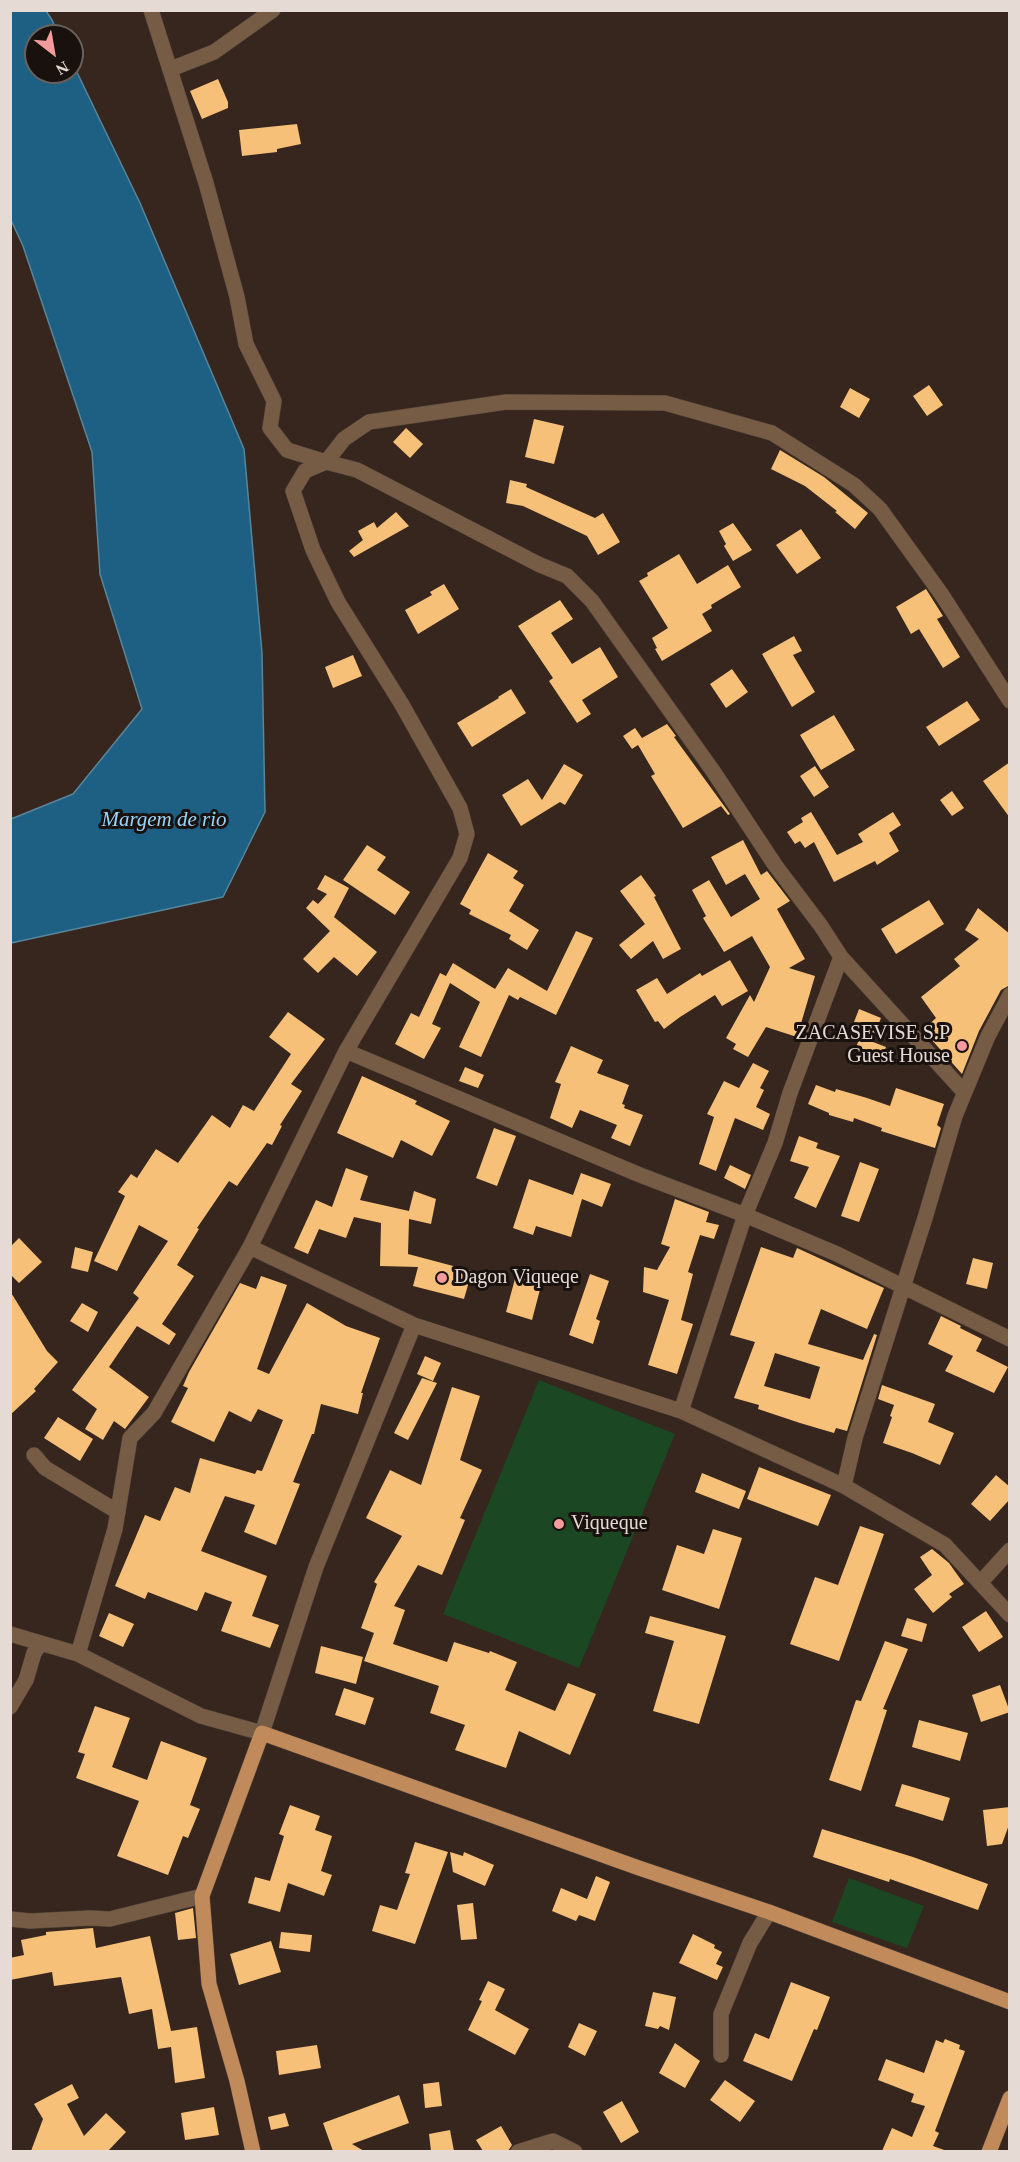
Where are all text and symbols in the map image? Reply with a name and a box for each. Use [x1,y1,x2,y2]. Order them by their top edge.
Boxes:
north arrow [24,24,84,84]
text: N [53,58,72,78]
water label: Margem de rio [101,807,227,833]
place label: ZACASEVISE S.P Guest House [796,1022,950,1069]
marker: ZACASEVISE S.P Guest House [955,1039,969,1053]
place label: Dagon Viqueqe [454,1266,579,1290]
marker: Dagon Viqueqe [435,1271,449,1285]
place label: Viqueque [571,1512,648,1536]
marker: Viqueque [552,1517,566,1531]

